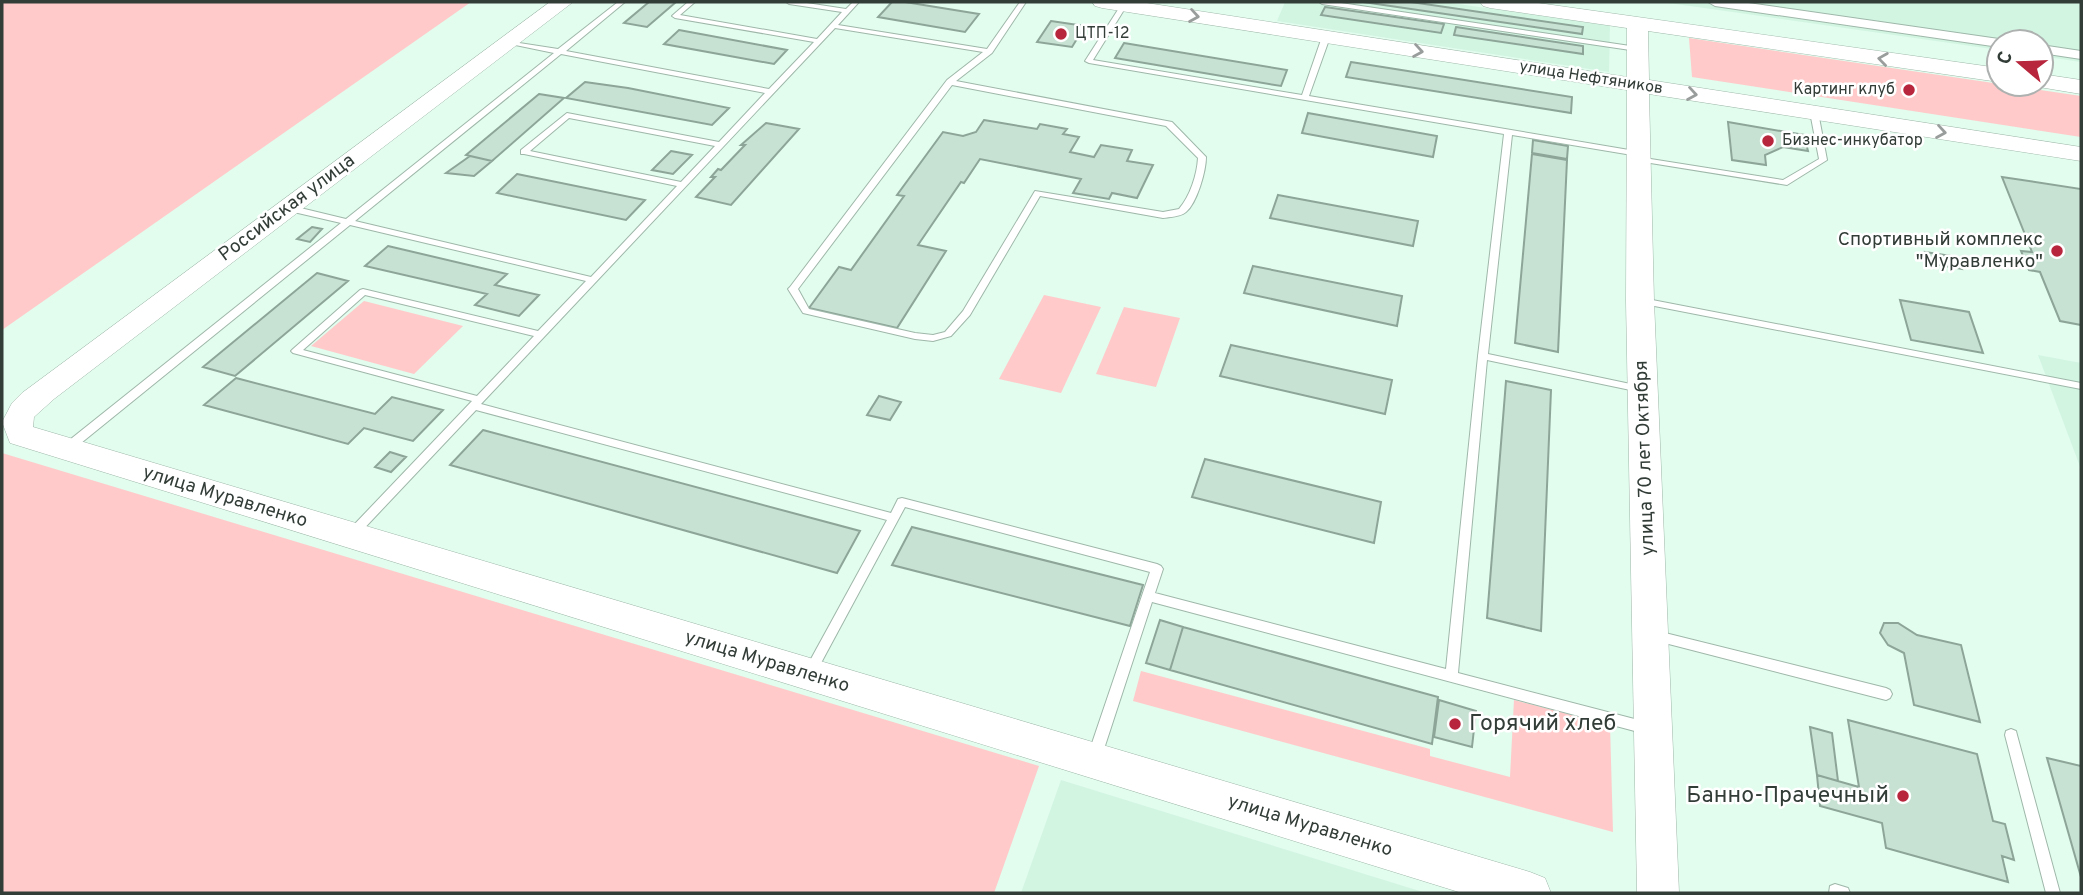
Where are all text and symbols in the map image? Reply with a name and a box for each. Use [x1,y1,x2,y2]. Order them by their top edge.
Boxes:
one-way arrow [1188,8,1199,23]
place label: ЦТП-12 [1075,24,1130,44]
marker: ЦТП-12 [1053,26,1069,42]
north arrow [1985,28,2055,98]
one-way arrow [1412,43,1424,58]
text: С [1992,48,2019,68]
one-way arrow [1877,51,1889,66]
street label: улица Нефтяников [1518,57,1664,99]
place label: Картинг клуб [1793,80,1895,100]
marker: Картинг клуб [1901,82,1917,98]
one-way arrow [1686,86,1697,101]
one-way arrow [1935,124,1947,139]
place label: Бизнес-инкубатор [1782,131,1923,151]
marker: Бизнес-инкубатор [1760,133,1776,149]
street label: Российская улица [214,149,360,267]
place label: Спортивный комплекс "Муравленко" [1838,228,2043,274]
marker: Спортивный комплекс "Муравленко" [2049,243,2065,259]
street label: улица 70 лет Октября [1630,360,1660,556]
street label: улица Муравленко [140,461,310,533]
street label: улица Муравленко [682,626,852,698]
place label: Горячий хлеб [1469,710,1616,739]
marker: Горячий хлеб [1447,716,1463,732]
place label: Банно-Прачечный [1686,782,1889,811]
marker: Банно-Прачечный [1895,788,1911,804]
street label: улица Муравленко [1225,790,1395,862]

